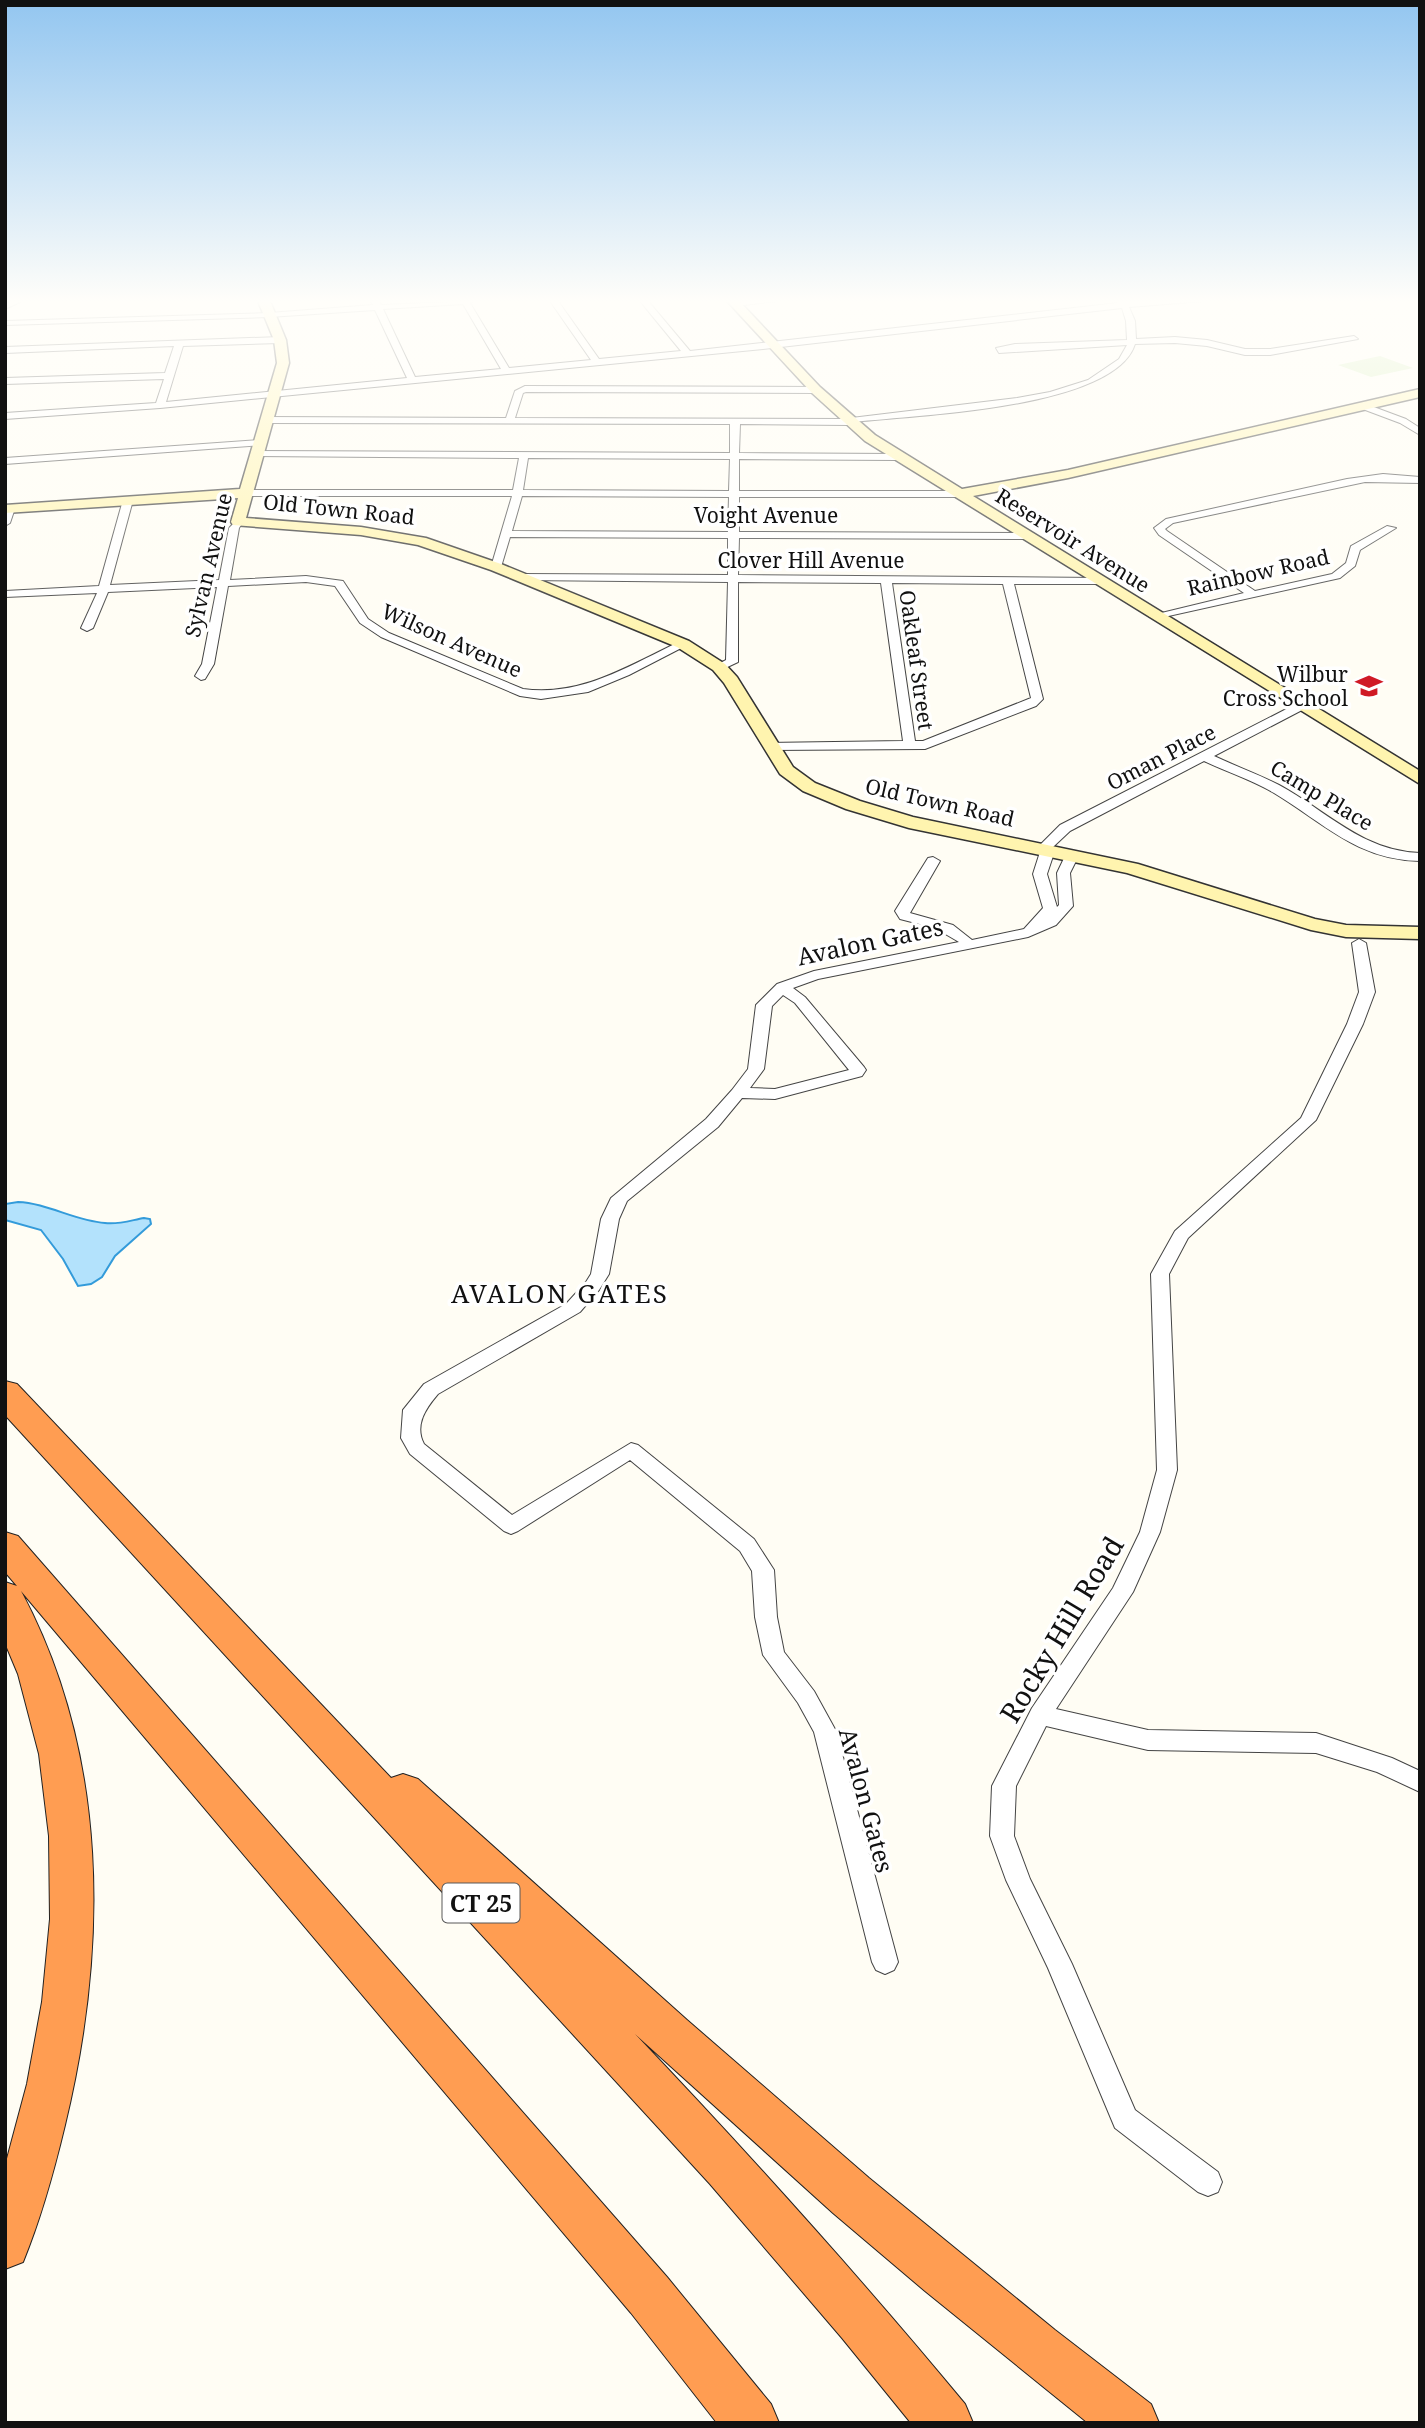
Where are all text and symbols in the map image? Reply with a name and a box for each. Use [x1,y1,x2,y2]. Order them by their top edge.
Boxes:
street label: Reservoir Avenue [991,481,1155,599]
street label: Old Town Road [262,487,416,531]
street label: Sylvan Avenue [178,490,238,640]
street label: Voight Avenue [694,501,838,529]
street label: Rainbow Road [1184,542,1332,602]
street label: Clover Hill Avenue [717,546,905,574]
street label: Oakleaf Street [893,588,941,732]
street label: Wilson Avenue [377,597,527,683]
place label: Wilbur Cross School [1223,660,1348,712]
school or university icon: Wilbur Cross School [1354,671,1384,701]
street label: Oman Place [1102,718,1220,796]
street label: Camp Place [1265,753,1379,837]
street label: Old Town Road [863,771,1017,833]
street label: Avalon Gates [794,909,946,973]
district label: AVALON GATES [451,1275,669,1311]
street label: Rocky Hill Road [990,1529,1132,1729]
street label: Avalon Gates [832,1724,902,1876]
road number: CT 25 [442,1884,520,1922]

